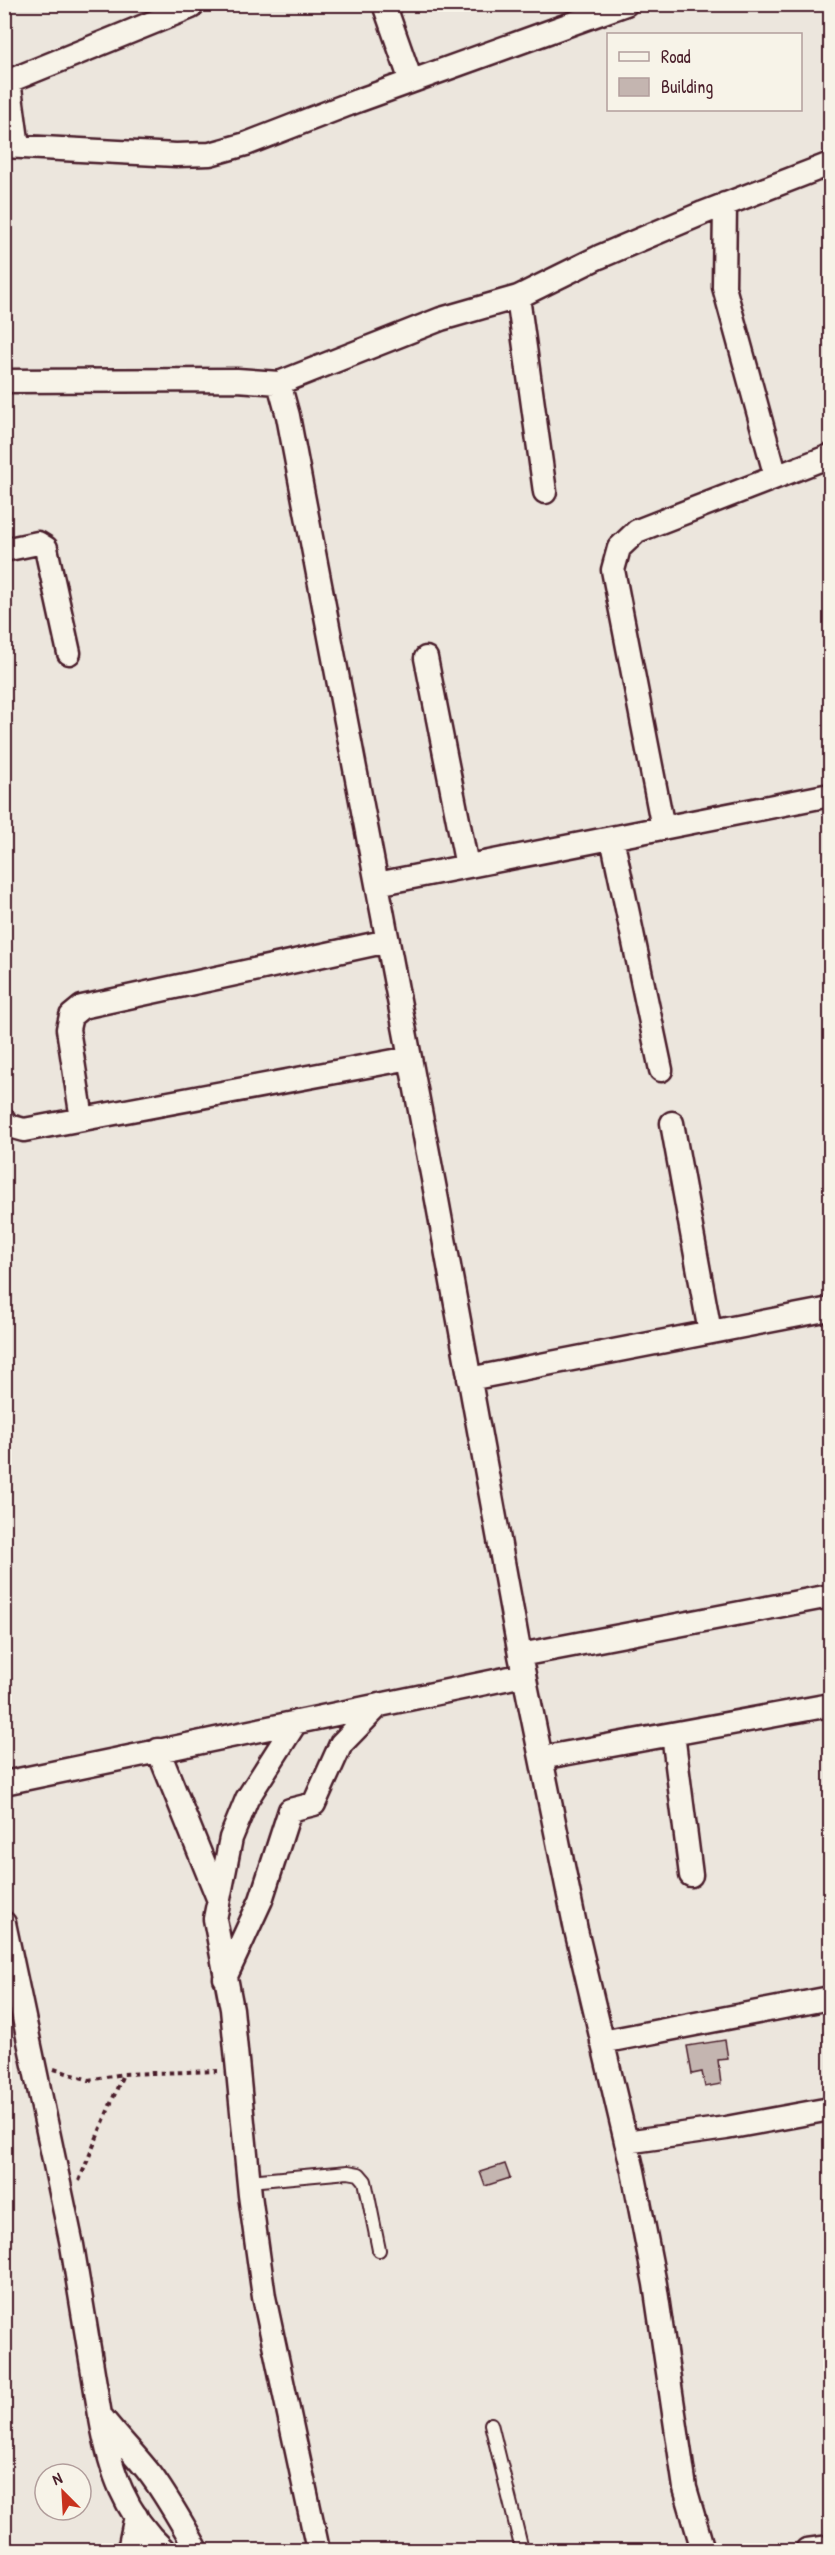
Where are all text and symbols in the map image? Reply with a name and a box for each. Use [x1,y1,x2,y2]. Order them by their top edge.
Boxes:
legend [607,33,802,111]
text: Road [661,44,691,69]
text: Building [661,74,713,99]
north arrow [33,2462,93,2522]
text: N [49,2466,66,2490]

